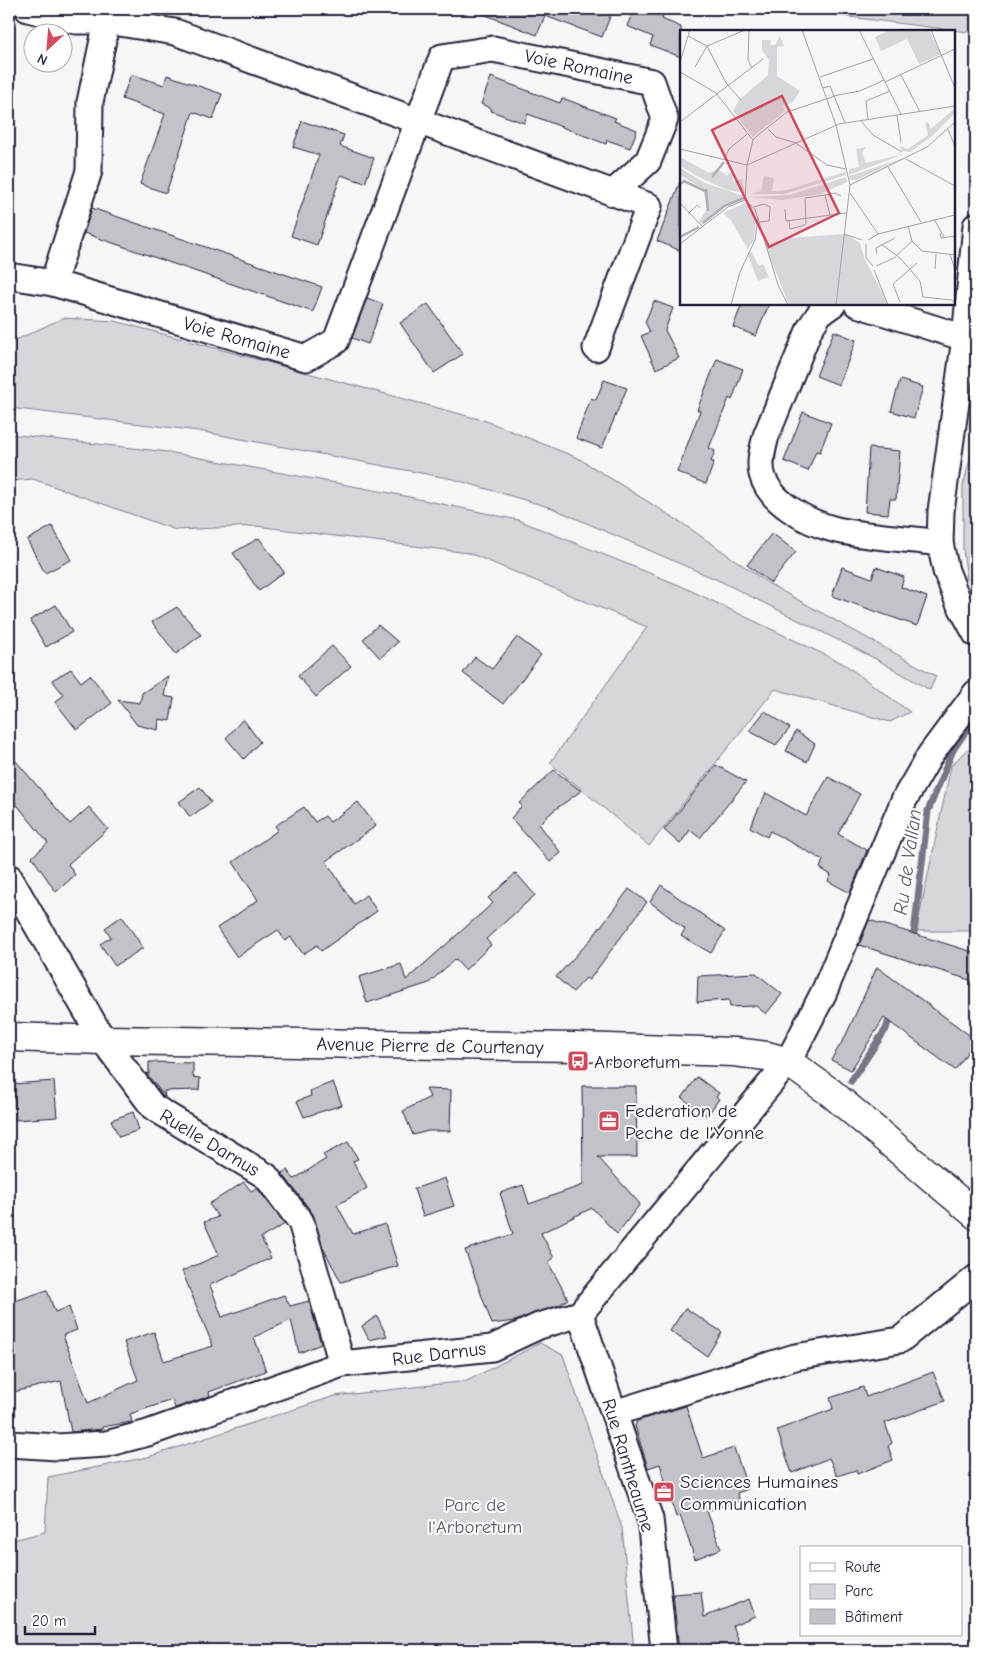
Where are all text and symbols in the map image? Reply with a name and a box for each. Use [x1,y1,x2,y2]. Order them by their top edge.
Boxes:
north arrow [22,22,72,72]
inset map [680,30,955,305]
street label: Voie Romaine [523,45,635,89]
text: N [35,50,50,69]
street label: Voie Romaine [181,312,293,364]
water label: Ru de Vallan [889,808,926,916]
street label: Avenue Pierre de Courtenay [316,1033,544,1059]
bus stop icon: Arboretum [566,1049,590,1073]
place label: Arboretum [594,1051,680,1073]
place label: Federation de Peche de l'Yonne [625,1100,764,1144]
street label: Ruelle Darnus [156,1105,263,1181]
office icon: Federation de Peche de l'Yonne [597,1109,621,1133]
street label: Rue Darnus [391,1337,487,1371]
street label: Rue Rantheaume [597,1396,659,1535]
place label: Sciences Humaines Communication [680,1471,838,1515]
office icon: Sciences Humaines Communication [652,1480,676,1504]
park label: Parc de l'Arboretum [428,1494,522,1538]
legend [800,1546,962,1636]
text: Route [845,1558,881,1576]
text: Parc [845,1582,873,1600]
scale bar [25,1604,95,1636]
text: Bâtiment [845,1608,903,1626]
text: 20 m [32,1612,66,1630]

